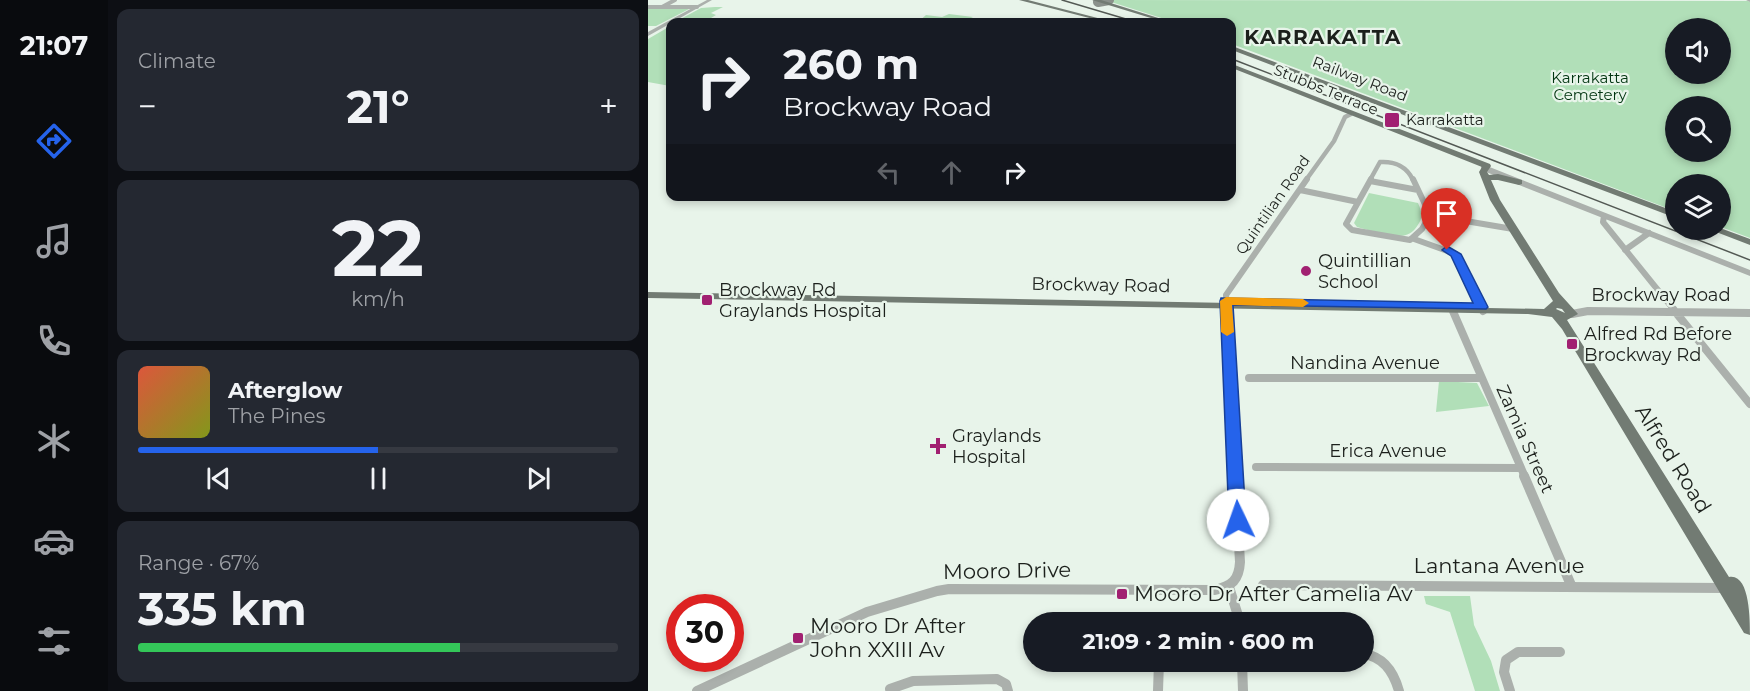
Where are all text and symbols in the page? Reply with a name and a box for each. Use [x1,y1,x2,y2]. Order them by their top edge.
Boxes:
map controls [1665,18,1731,240]
button: sound [1665,18,1731,84]
district label: KARRAKATTA [1244,25,1402,49]
text: 21:07 [20,29,88,62]
text: 260 m [783,38,919,90]
icon: right [684,42,762,120]
text: Climate [138,49,216,73]
street label: Railway Road [1310,52,1410,105]
street label: Stubbs Terrace [1271,60,1381,119]
park label: Karrakatta Cemetery [1551,68,1629,104]
text: 21° [346,79,410,134]
text: − [138,86,157,126]
text: + [599,86,618,126]
text: Brockway Road [783,90,992,123]
button: search [1665,96,1731,162]
place label: Karrakatta [1406,110,1484,129]
marker: Karrakatta [1383,111,1401,129]
icon: directions [33,120,75,162]
street label: Quintilian Road [1231,151,1314,258]
icon: left [872,156,905,189]
icon: ahead [935,156,968,189]
icon: right [998,156,1031,189]
button: layers [1665,174,1731,240]
pin [1421,188,1472,250]
icon: arrive [1430,197,1463,230]
text: 22 [332,200,424,296]
icon: music [33,220,75,262]
place label: Quintillian School [1318,250,1412,293]
marker: Quintillian School [1299,264,1313,278]
street label: Brockway Road [1031,273,1171,297]
place label: Brockway Rd Graylands Hospital [719,279,887,322]
street label: Brockway Road [1591,284,1731,306]
text: km/h [351,287,405,311]
marker: Brockway Rd Graylands Hospital [700,293,714,307]
icon: phone [33,320,75,362]
place label: Alfred Rd Before Brockway Rd [1584,323,1732,366]
marker: Alfred Rd Before Brockway Rd [1565,337,1579,351]
street label: Nandina Avenue [1290,352,1440,374]
text: Afterglow [228,377,342,404]
street label: Zamia Street [1491,382,1559,496]
street label: Alfred Road [1630,400,1717,518]
text: The Pines [228,404,325,428]
icon: climate [33,420,75,462]
place label: Graylands Hospital [952,425,1041,468]
marker: Graylands Hospital [929,437,947,455]
street label: Erica Avenue [1329,440,1447,462]
icon: previous [202,462,235,495]
icon: pause [362,462,395,495]
icon: next [522,462,555,495]
position arrow [1206,488,1270,552]
icon: car [33,520,75,562]
text: Range · 67% [138,551,259,575]
street label: Lantana Avenue [1414,553,1584,578]
street label: Mooro Drive [943,557,1071,584]
text: 335 km [138,581,307,636]
place label: Mooro Dr After Camelia Av [1134,581,1413,606]
marker: Mooro Dr After Camelia Av [1115,587,1129,601]
speed limit sign: 30 [666,594,744,672]
place label: Mooro Dr After John XXIII Av [809,613,966,662]
icon: filters [33,620,75,662]
text: 21:09 · 2 min · 600 m [1083,628,1314,655]
marker: Mooro Dr After John XXIII Av [791,631,805,645]

